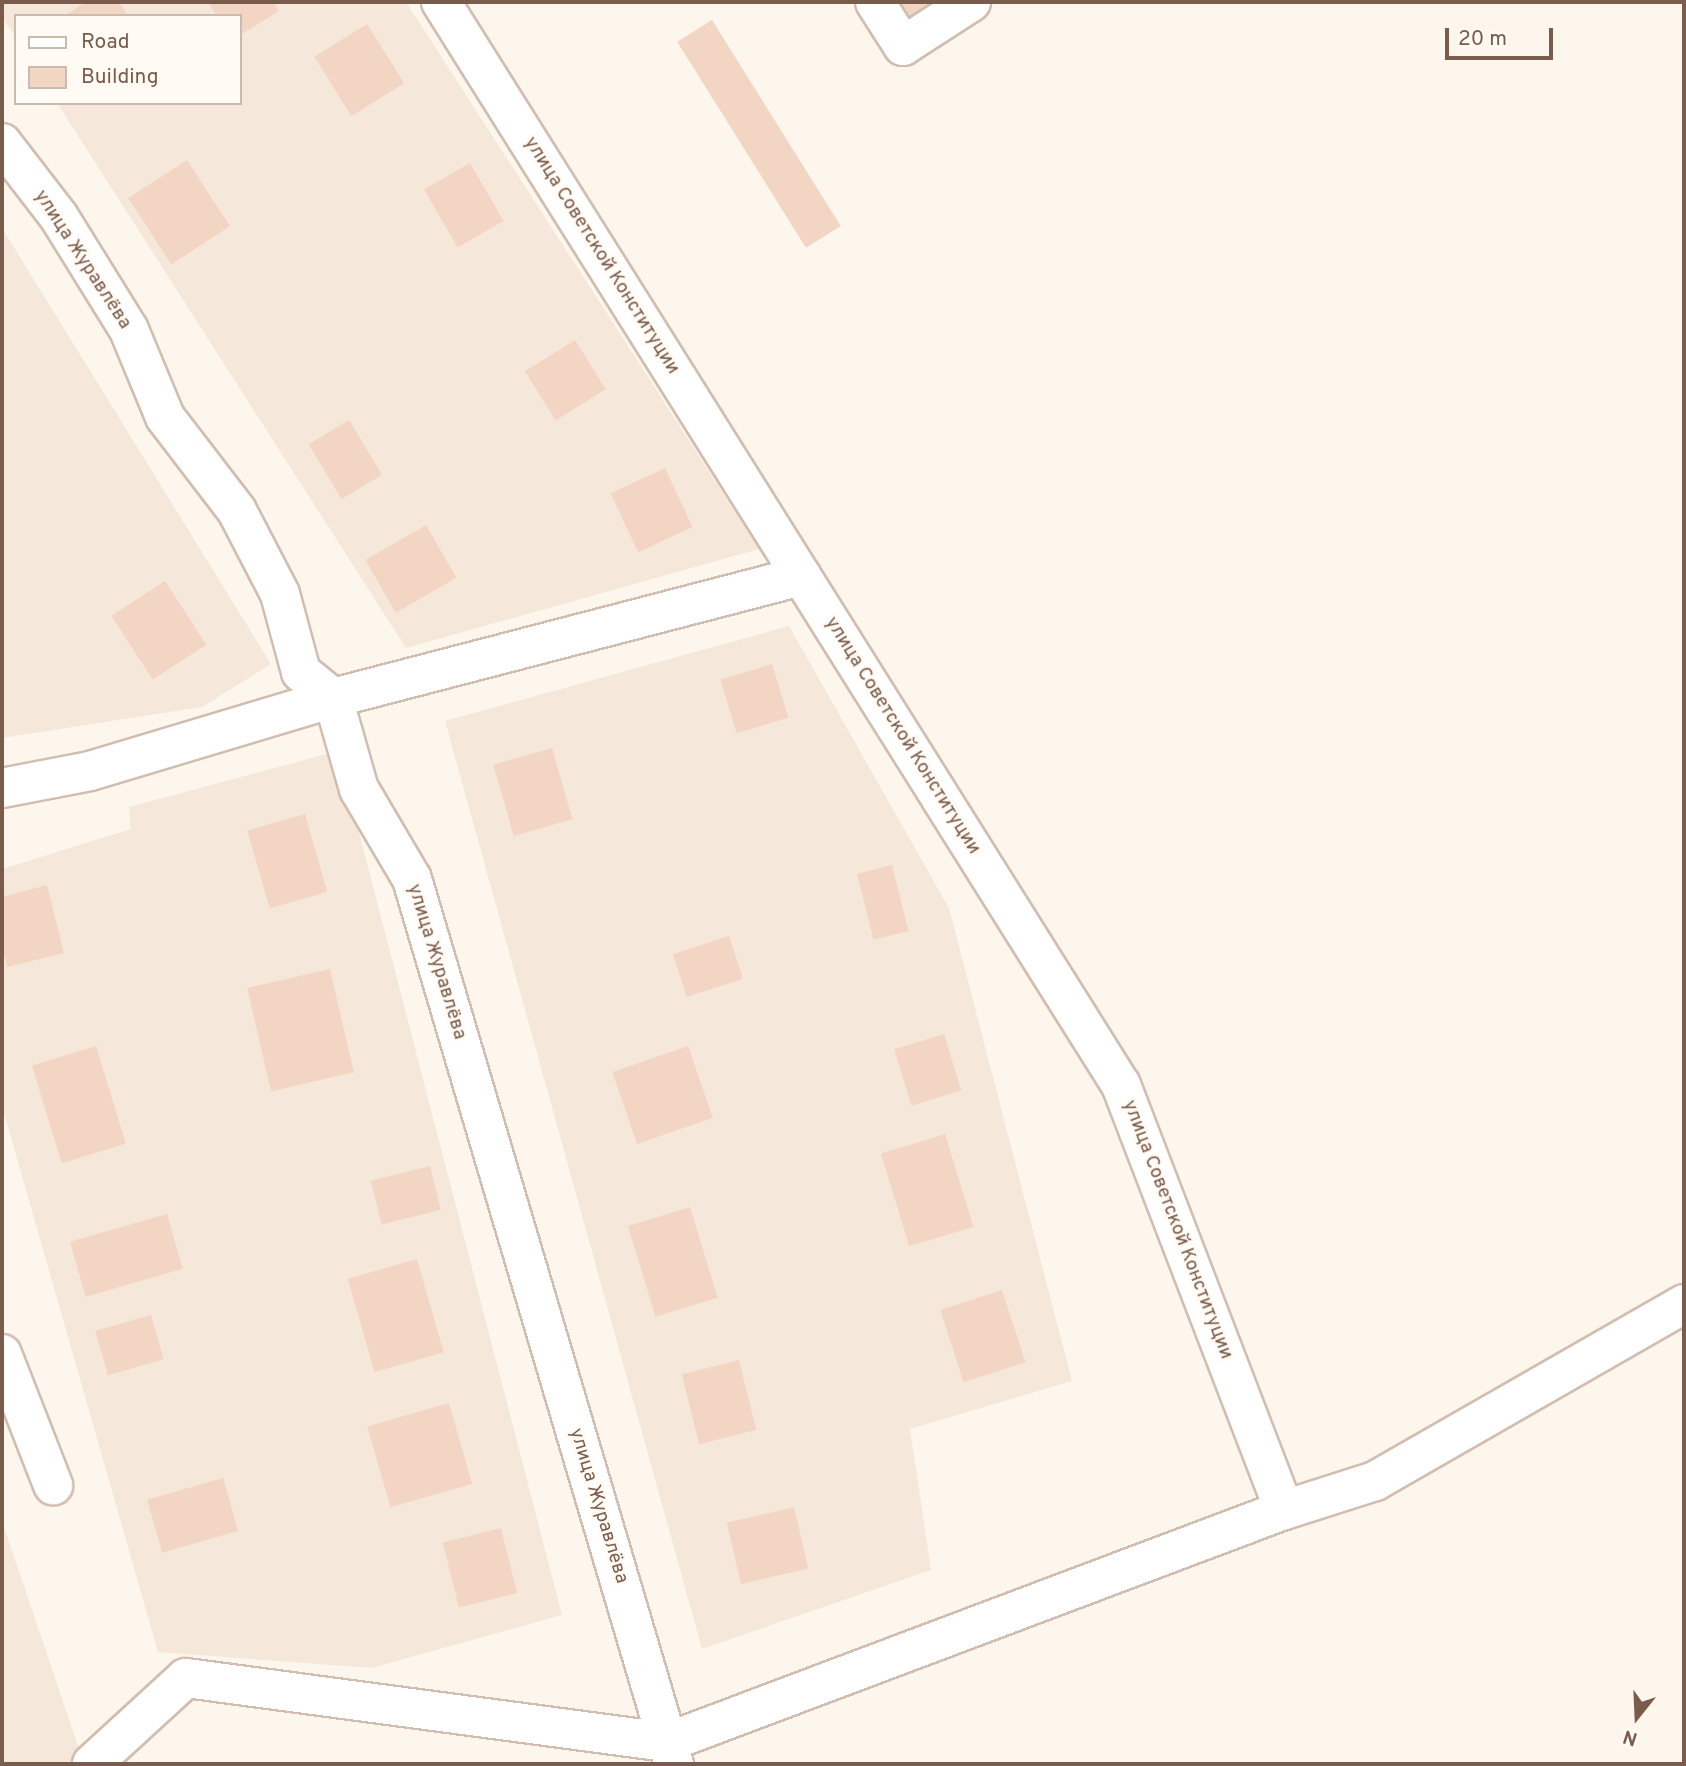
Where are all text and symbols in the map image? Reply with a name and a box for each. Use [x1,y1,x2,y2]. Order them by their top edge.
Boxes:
legend [14,14,242,105]
scale bar [1448,14,1556,58]
text: 20 m [1458,26,1507,53]
text: Road [81,29,130,56]
text: Building [81,64,159,91]
street label: улица Советской Конституции [518,133,684,379]
street label: улица Журавлёва [29,186,135,334]
street label: улица Советской Конституции [819,613,985,859]
street label: улица Журавлёва [402,882,470,1042]
street label: улица Советской Конституции [1117,1097,1237,1363]
street label: улица Журавлёва [564,1426,632,1586]
north arrow [1602,1682,1672,1752]
text: N [1620,1723,1641,1750]

